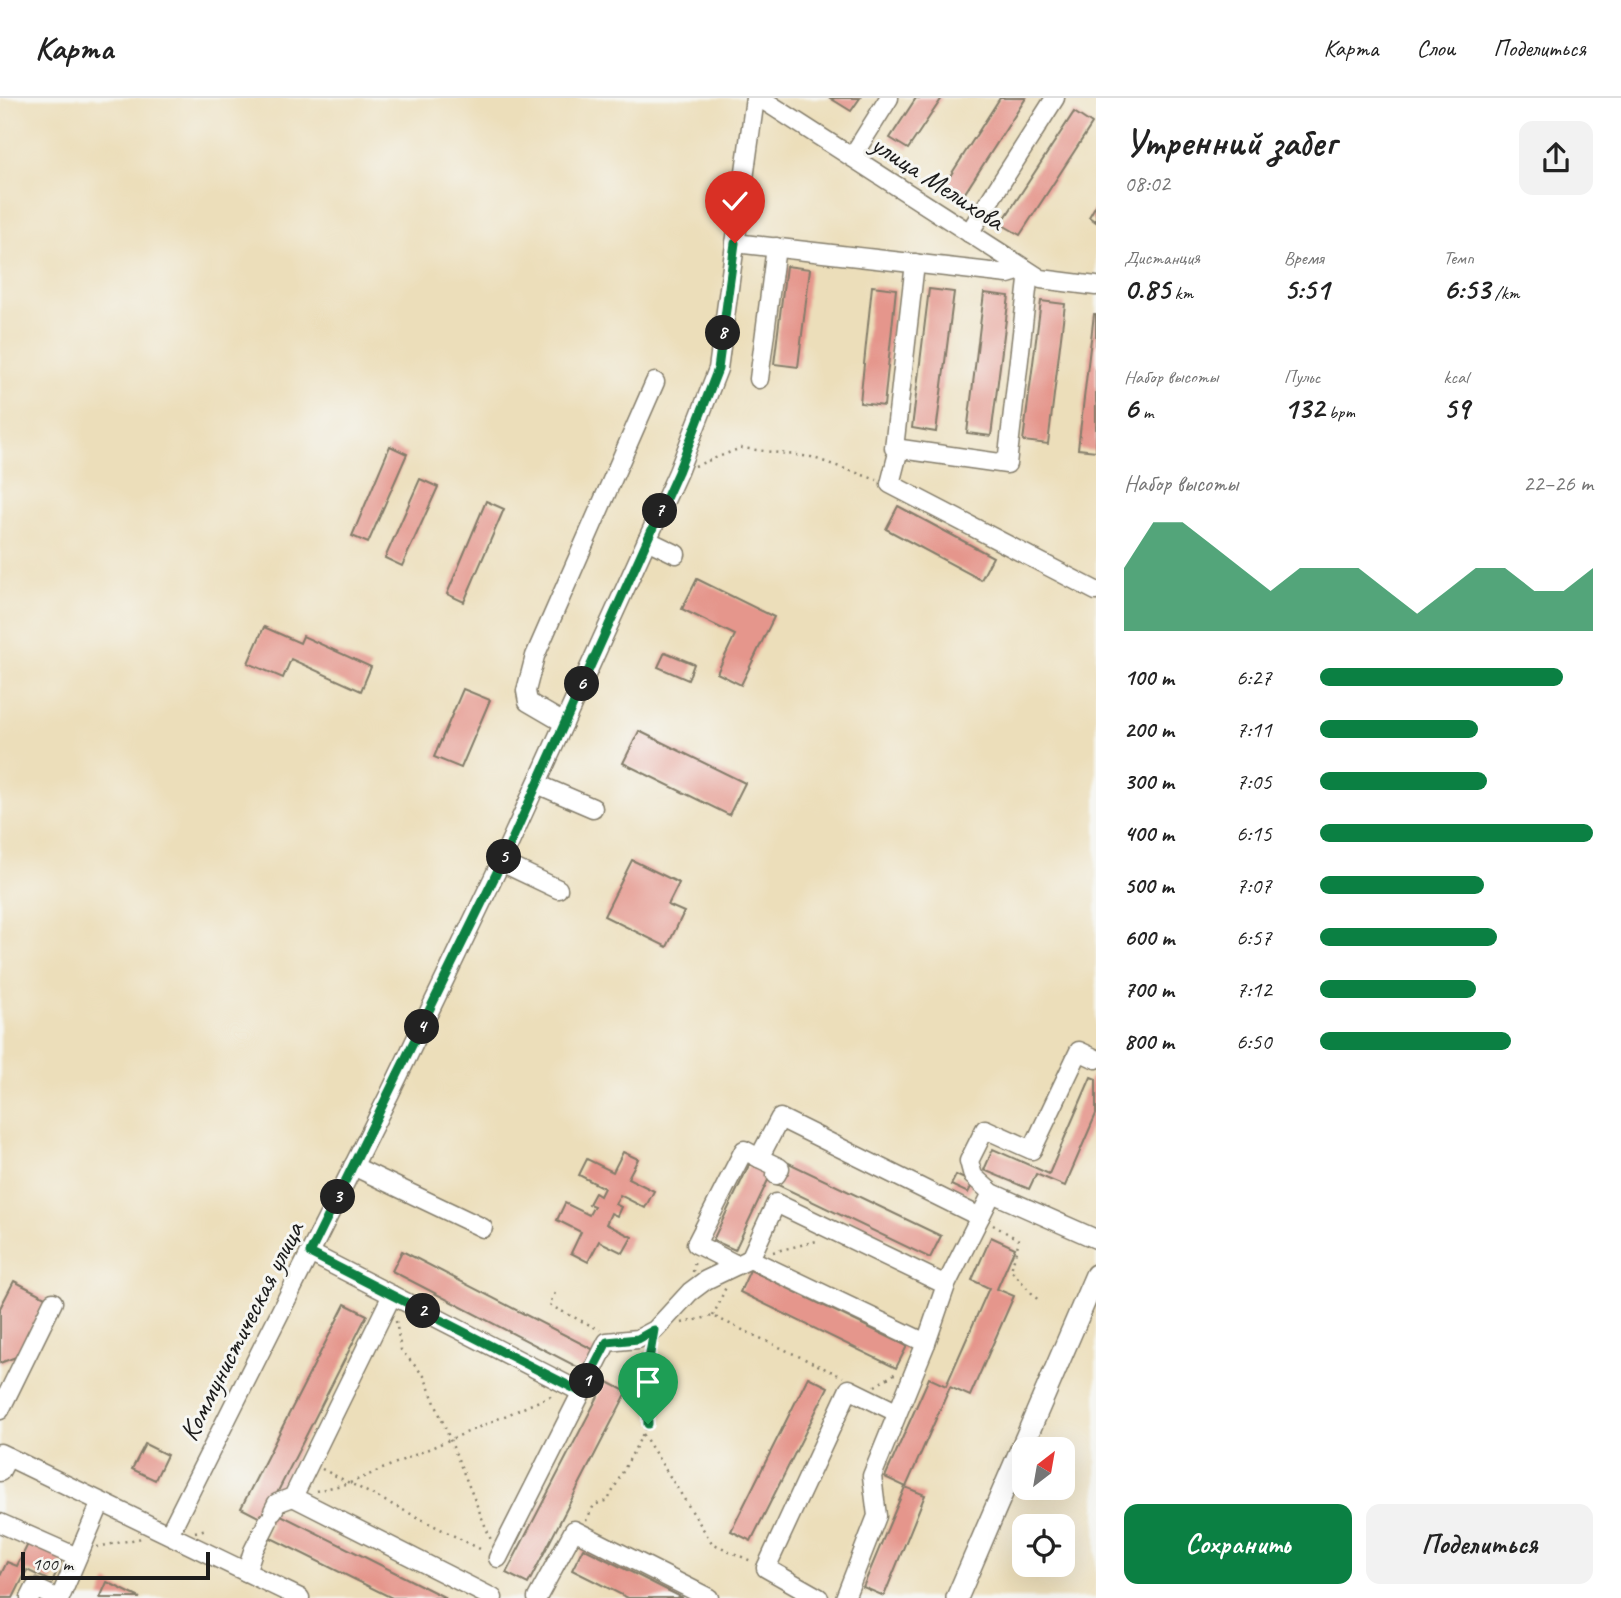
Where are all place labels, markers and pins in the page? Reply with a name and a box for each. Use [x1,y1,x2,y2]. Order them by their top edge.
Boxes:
pin [705,171,765,243]
pin: 8 [706,316,740,350]
pin: 7 [642,494,678,528]
pin: 6 [564,666,600,702]
pin: 5 [486,840,522,874]
pin: 4 [404,1010,440,1044]
pin: 3 [320,1180,356,1214]
pin: 2 [406,1294,440,1328]
pin [618,1352,678,1424]
pin: 1 [570,1364,604,1398]

